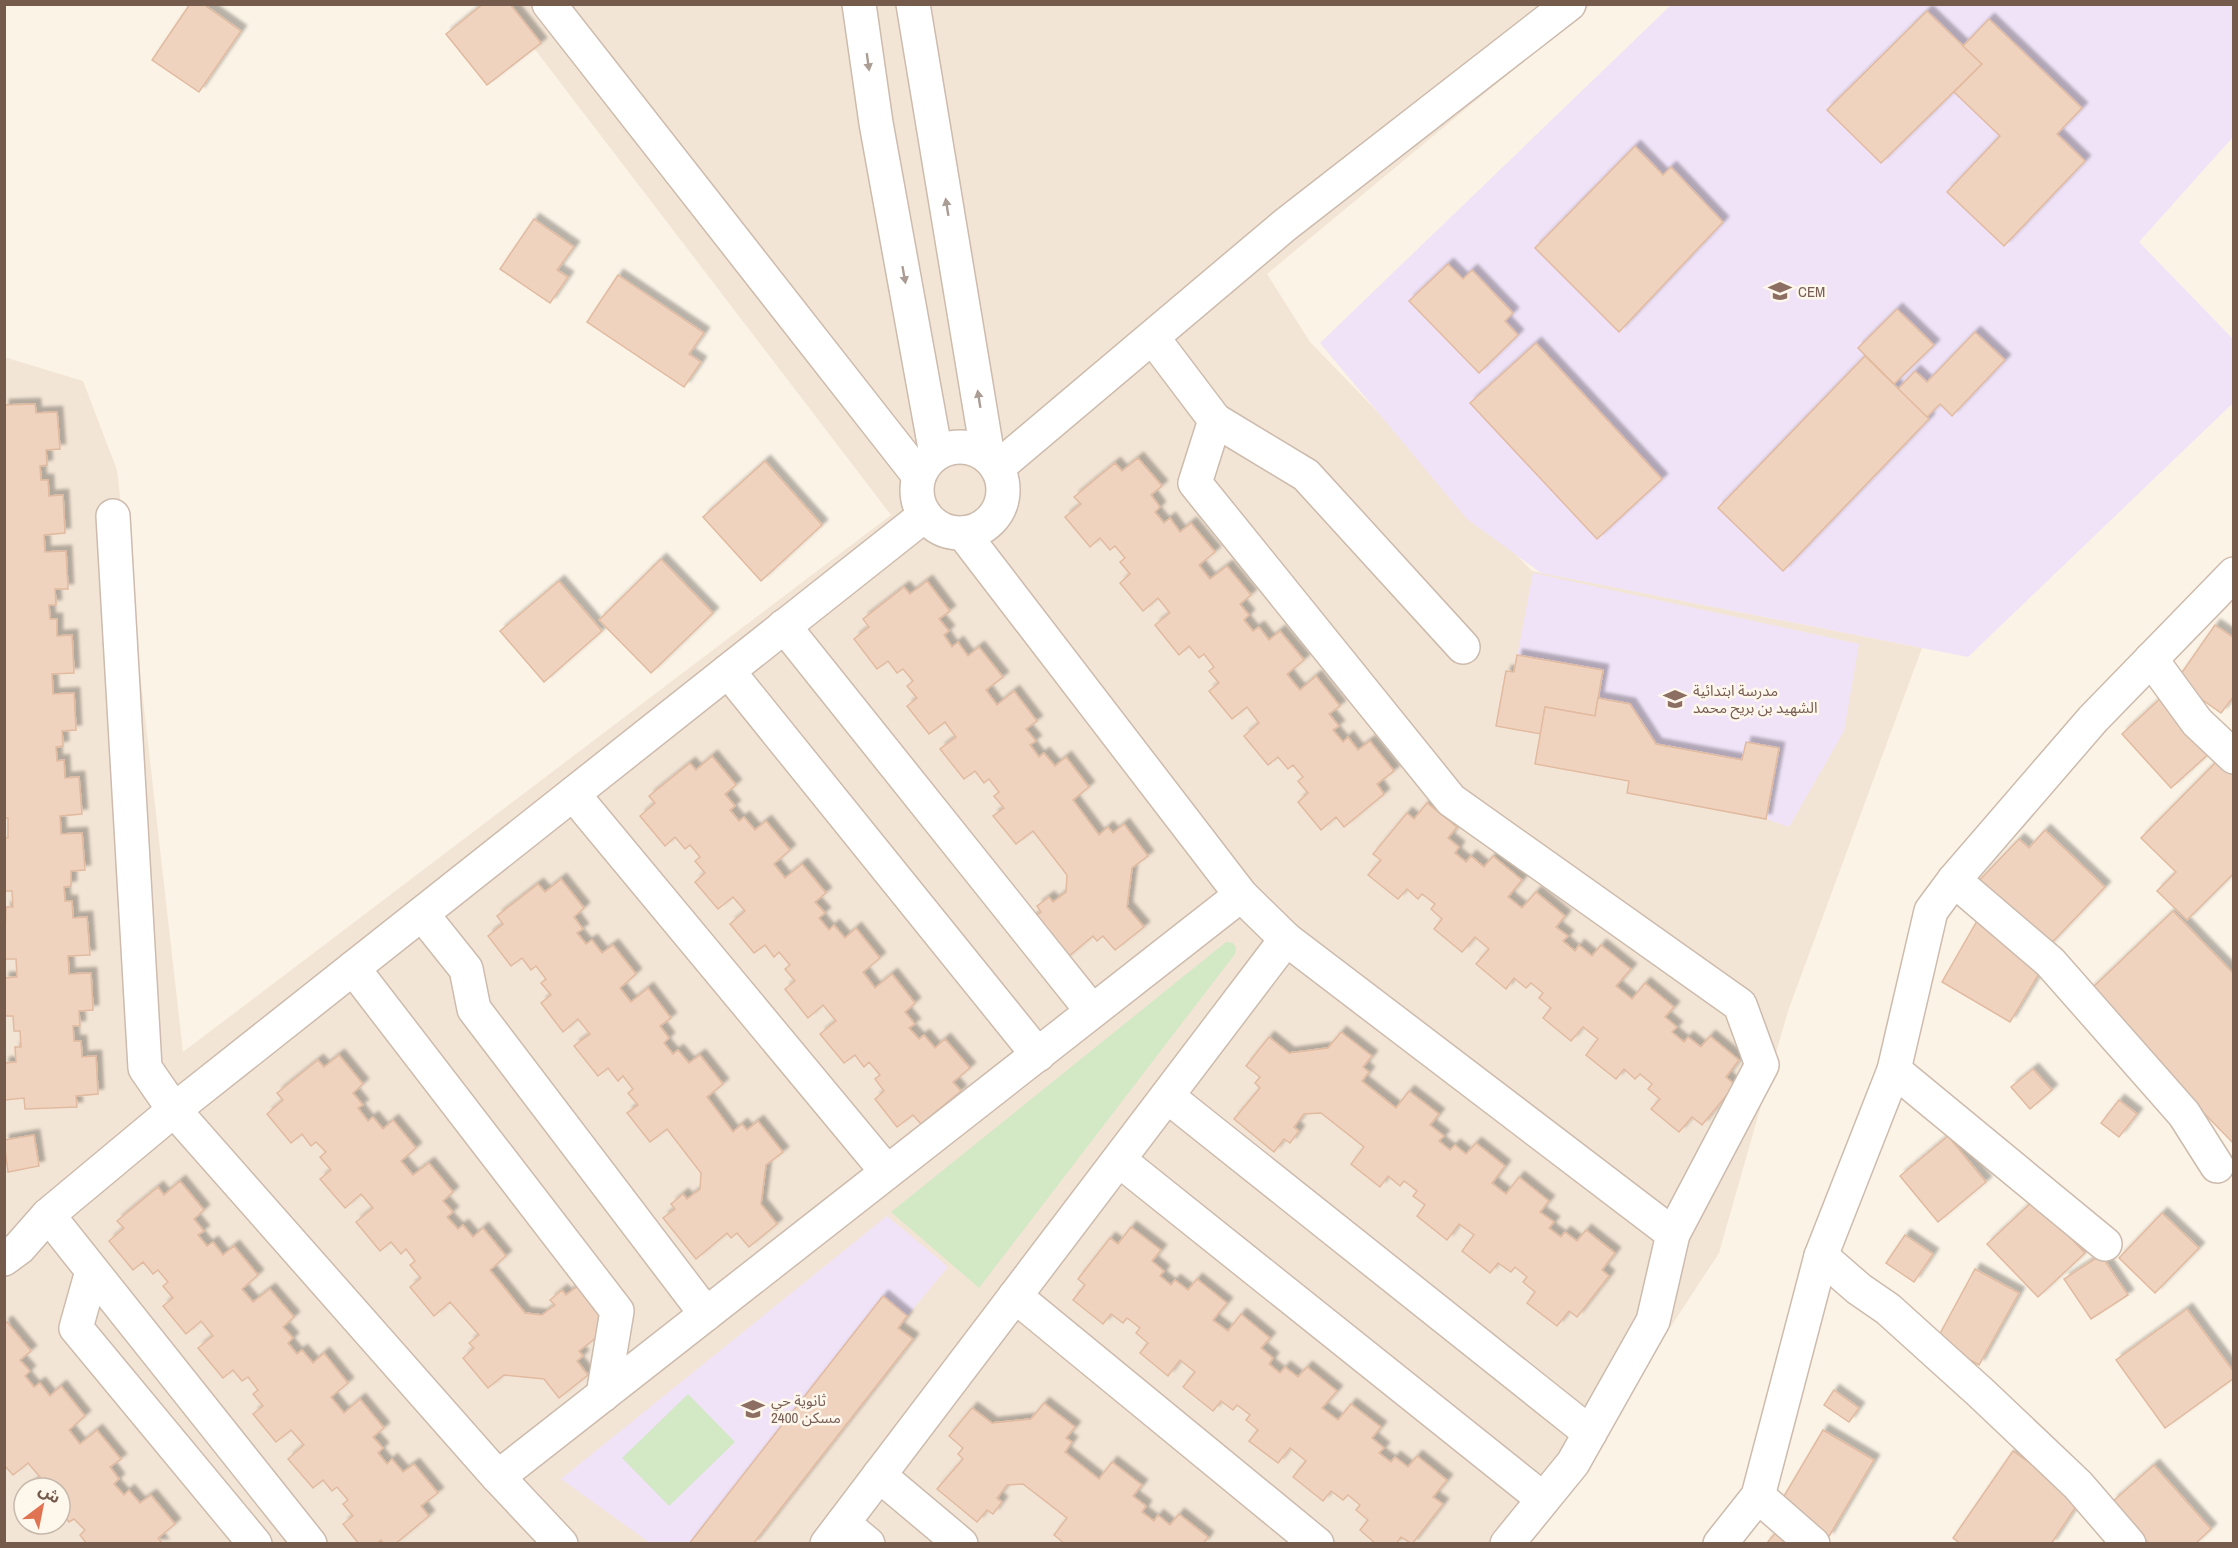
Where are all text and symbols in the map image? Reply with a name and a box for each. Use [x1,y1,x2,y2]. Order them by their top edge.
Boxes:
one-way arrow [863,53,872,72]
one-way arrow [942,197,951,216]
one-way arrow [900,266,909,285]
school or university icon: CEM [1767,278,1793,304]
place label: CEM [1798,281,1825,302]
one-way arrow [974,390,983,409]
place label: مدرسة ابتدائية الشهيد بن بريح محمد [1693,680,1817,720]
school or university icon: مدرسة ابتدائية الشهيد بن بريح محمد [1662,686,1688,712]
place label: ثانوية حي 2400 مسكن [771,1390,841,1428]
school or university icon: ثانوية حي 2400 مسكن [740,1396,766,1422]
north arrow [12,1476,72,1536]
text: ش [35,1478,65,1508]

